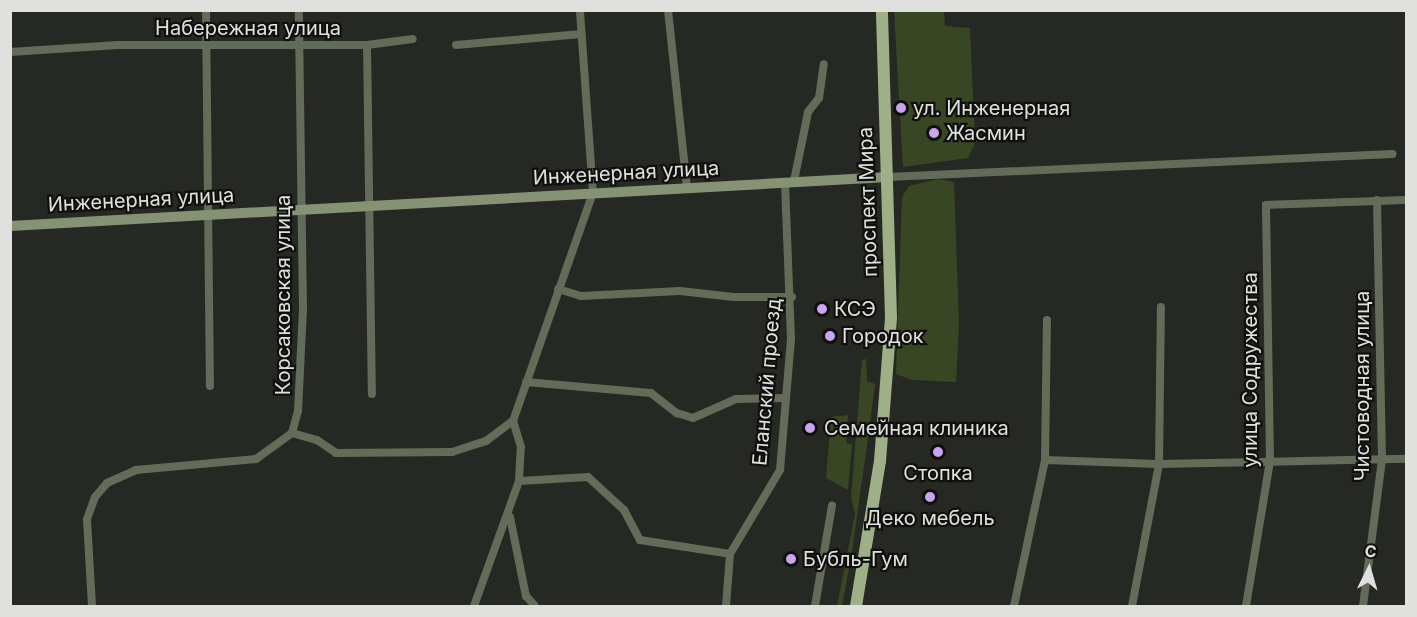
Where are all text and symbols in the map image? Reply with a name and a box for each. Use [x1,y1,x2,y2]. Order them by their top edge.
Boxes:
street label: Набережная улица [155,16,341,40]
place label: ул. Инженерная [913,96,1070,120]
marker: ул. Инженерная [894,101,908,115]
place label: Жасмин [946,121,1026,145]
marker: Жасмин [927,126,941,140]
street label: проспект Мира [853,127,883,277]
street label: Инженерная улица [532,156,720,190]
street label: Инженерная улица [47,183,235,217]
street label: Корсаковская улица [271,195,295,395]
street label: улица Содружества [1238,272,1262,468]
street label: Чистоводная улица [1350,291,1374,481]
street label: Еланский проезд [748,297,786,467]
place label: КСЭ [834,297,876,321]
marker: КСЭ [815,302,829,316]
place label: Городок [842,324,924,348]
marker: Городок [823,329,837,343]
place label: Семейная клиника [824,416,1009,440]
marker: Семейная клиника [801,419,819,437]
marker: Стопка [931,445,945,459]
place label: Стопка [903,461,973,485]
marker: Деко мебель [923,490,937,504]
place label: Деко мебель [865,506,995,530]
north arrow [1339,539,1399,599]
text: С [1364,541,1377,562]
place label: Бубль-Гум [803,547,908,571]
marker: Бубль-Гум [784,552,798,566]

